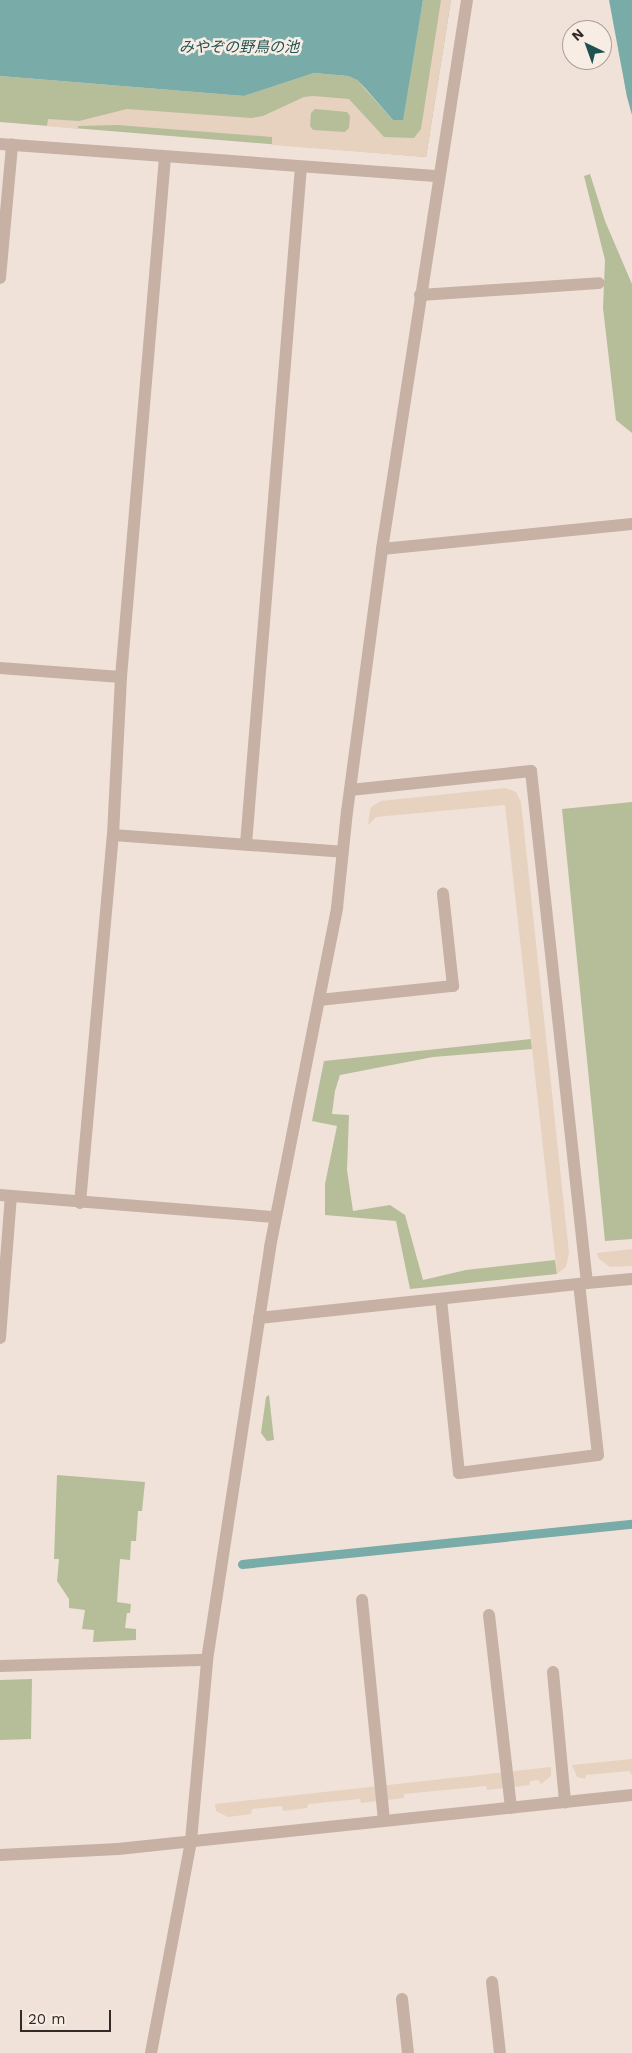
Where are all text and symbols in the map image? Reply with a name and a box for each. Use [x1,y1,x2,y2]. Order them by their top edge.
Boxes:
north arrow [562,20,612,70]
text: N [568,25,587,44]
water label: みやぞの野鳥の池 [179,39,299,57]
scale bar [22,2000,114,2032]
text: 20 m [28,2010,66,2028]

